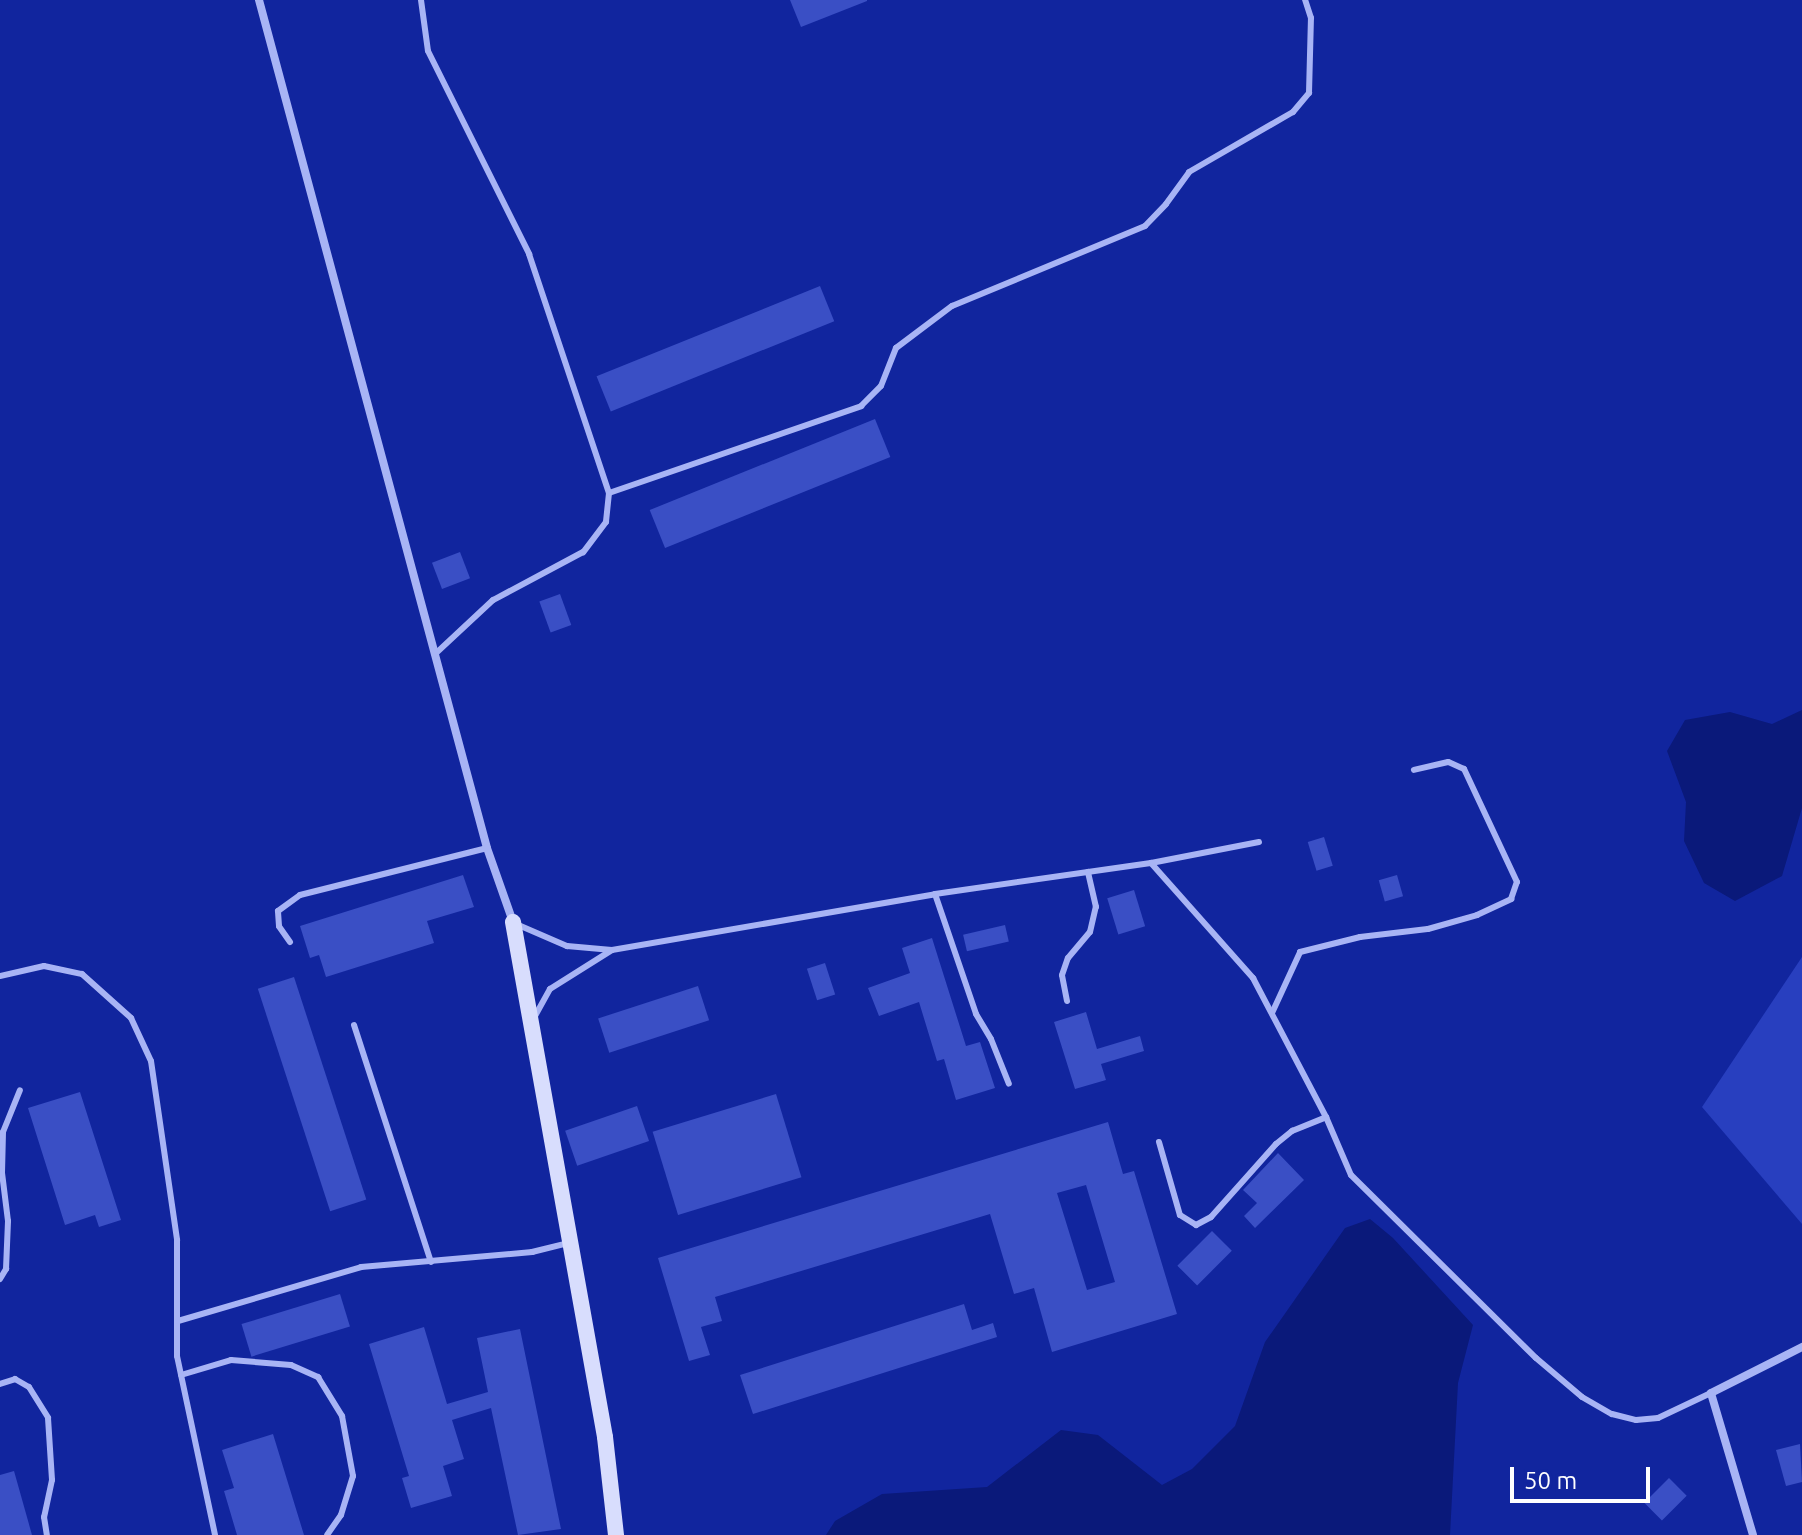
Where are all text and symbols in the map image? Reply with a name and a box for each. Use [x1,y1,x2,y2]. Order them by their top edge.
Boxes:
scale bar [1514,1451,1654,1501]
text: 50 m [1524,1467,1577,1494]

